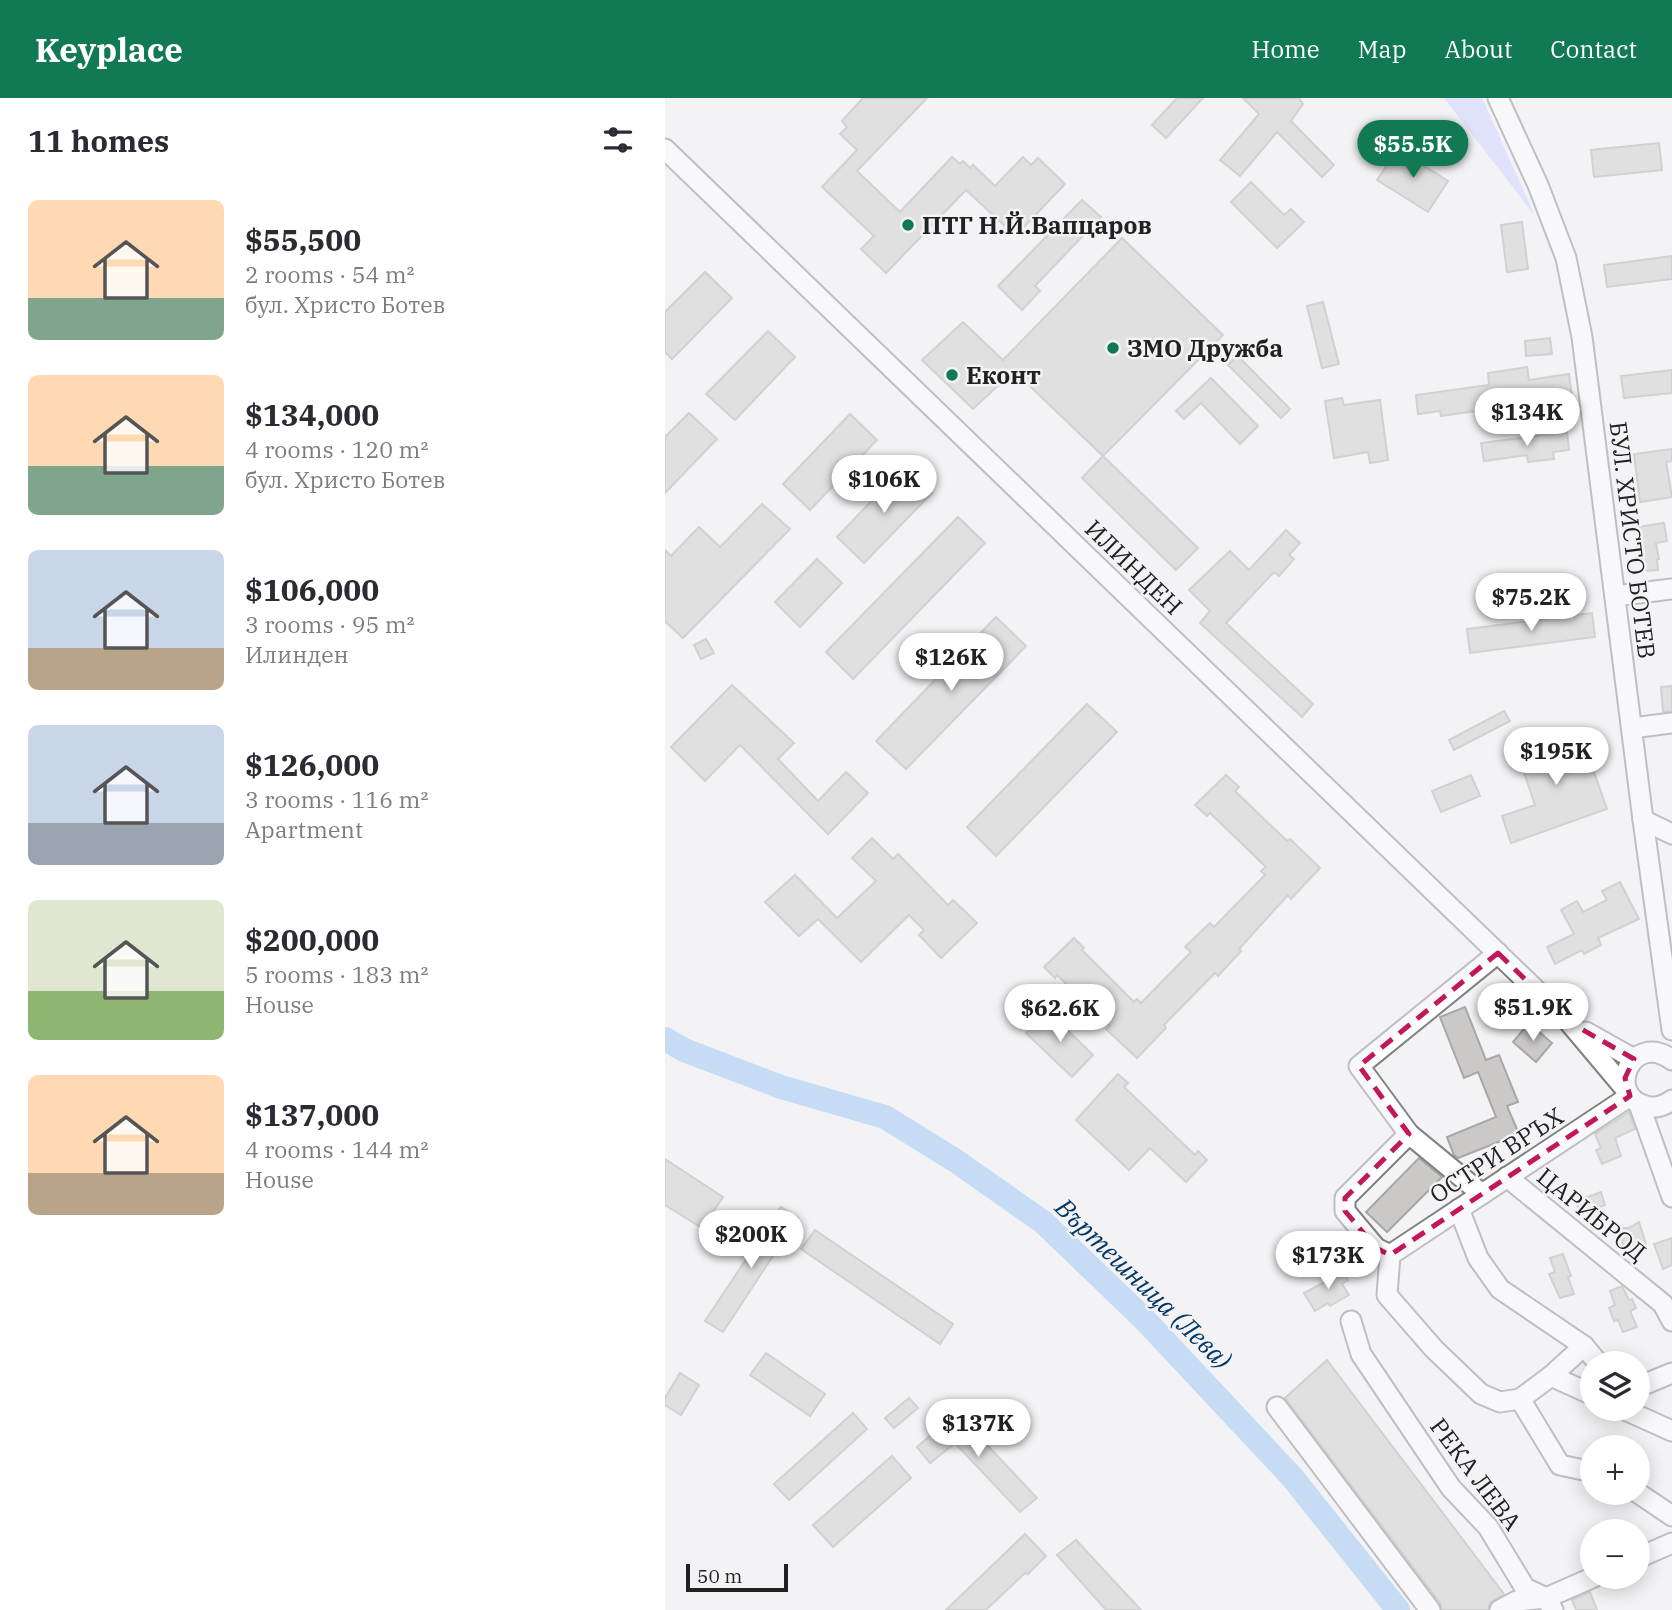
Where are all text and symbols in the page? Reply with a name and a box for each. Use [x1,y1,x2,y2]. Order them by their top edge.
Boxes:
text: Keyplace [35,28,183,71]
text: Home [1252,33,1320,65]
text: Map [1358,33,1406,65]
text: About [1444,33,1512,65]
text: Contact [1550,33,1637,65]
pin: $55.5K [1356,120,1470,180]
text: 11 homes [28,121,169,160]
icon: filters [599,121,637,159]
text: $55.5K [1373,128,1453,158]
place label: ПТГ Н.Й.Вапцаров [922,209,1152,241]
marker: ПТГ Н.Й.Вапцаров [900,217,916,233]
text: $55,500 [245,220,361,259]
icon: home [84,228,168,312]
text: 2 rooms · 54 m² [245,259,415,289]
text: бул. Христо Ботев [245,289,445,319]
place label: ЗМО Дружба [1127,332,1284,364]
marker: ЗМО Дружба [1105,340,1121,356]
place label: Еконт [966,359,1041,391]
marker: Еконт [944,367,960,383]
pin: $134K [1478,388,1576,448]
text: $134,000 [245,395,379,434]
text: $134K [1491,396,1563,426]
icon: home [84,403,168,487]
street label: БУЛ. ХРИСТО БОТЕВ [1603,419,1663,661]
text: 4 rooms · 120 m² [245,434,428,464]
pin: $106K [835,456,933,515]
text: $106K [848,463,920,493]
text: бул. Христо Ботев [245,464,445,494]
street label: ИЛИНДЕН [1078,512,1190,622]
text: $106,000 [245,570,379,609]
pin: $75.2K [1474,574,1588,633]
icon: home [84,578,168,662]
text: $75.2K [1491,581,1571,611]
text: 3 rooms · 95 m² [245,609,415,639]
pin: $126K [902,634,1000,693]
text: Илинден [245,639,349,669]
text: $126K [915,641,987,671]
pin: $195K [1507,728,1605,787]
text: $195K [1520,735,1592,765]
text: $126,000 [245,745,379,784]
icon: home [84,753,168,837]
text: 3 rooms · 116 m² [245,784,428,814]
text: Apartment [245,814,363,844]
text: $200,000 [245,920,379,959]
icon: home [84,928,168,1012]
text: 5 rooms · 183 m² [245,959,428,989]
pin: $62.6K [1003,984,1117,1044]
pin: $51.9K [1476,984,1590,1043]
text: House [245,989,314,1019]
text: $51.9K [1493,991,1573,1021]
text: $62.6K [1020,992,1100,1022]
text: $137,000 [245,1095,379,1134]
street label: ОСТРИ ВРЪХ [1423,1100,1569,1210]
icon: home [84,1103,168,1187]
text: 4 rooms · 144 m² [245,1134,428,1164]
street label: ЦАРИБРОД [1531,1160,1653,1268]
text: House [245,1164,314,1194]
water label: Въртешница (Лева) [1048,1189,1240,1376]
pin: $200K [702,1210,800,1270]
text: $200K [715,1218,787,1248]
pin: $173K [1279,1232,1377,1291]
text: $173K [1292,1239,1364,1269]
map controls [1580,1351,1650,1589]
button: layers [1580,1351,1650,1421]
pin: $137K [929,1400,1027,1459]
text: $137K [942,1407,1014,1437]
street label: РЕКА ЛЕВА [1423,1411,1529,1537]
button: + [1580,1435,1650,1505]
button: − [1580,1519,1650,1589]
scale bar [686,1561,787,1593]
text: 50 m [697,1564,742,1588]

